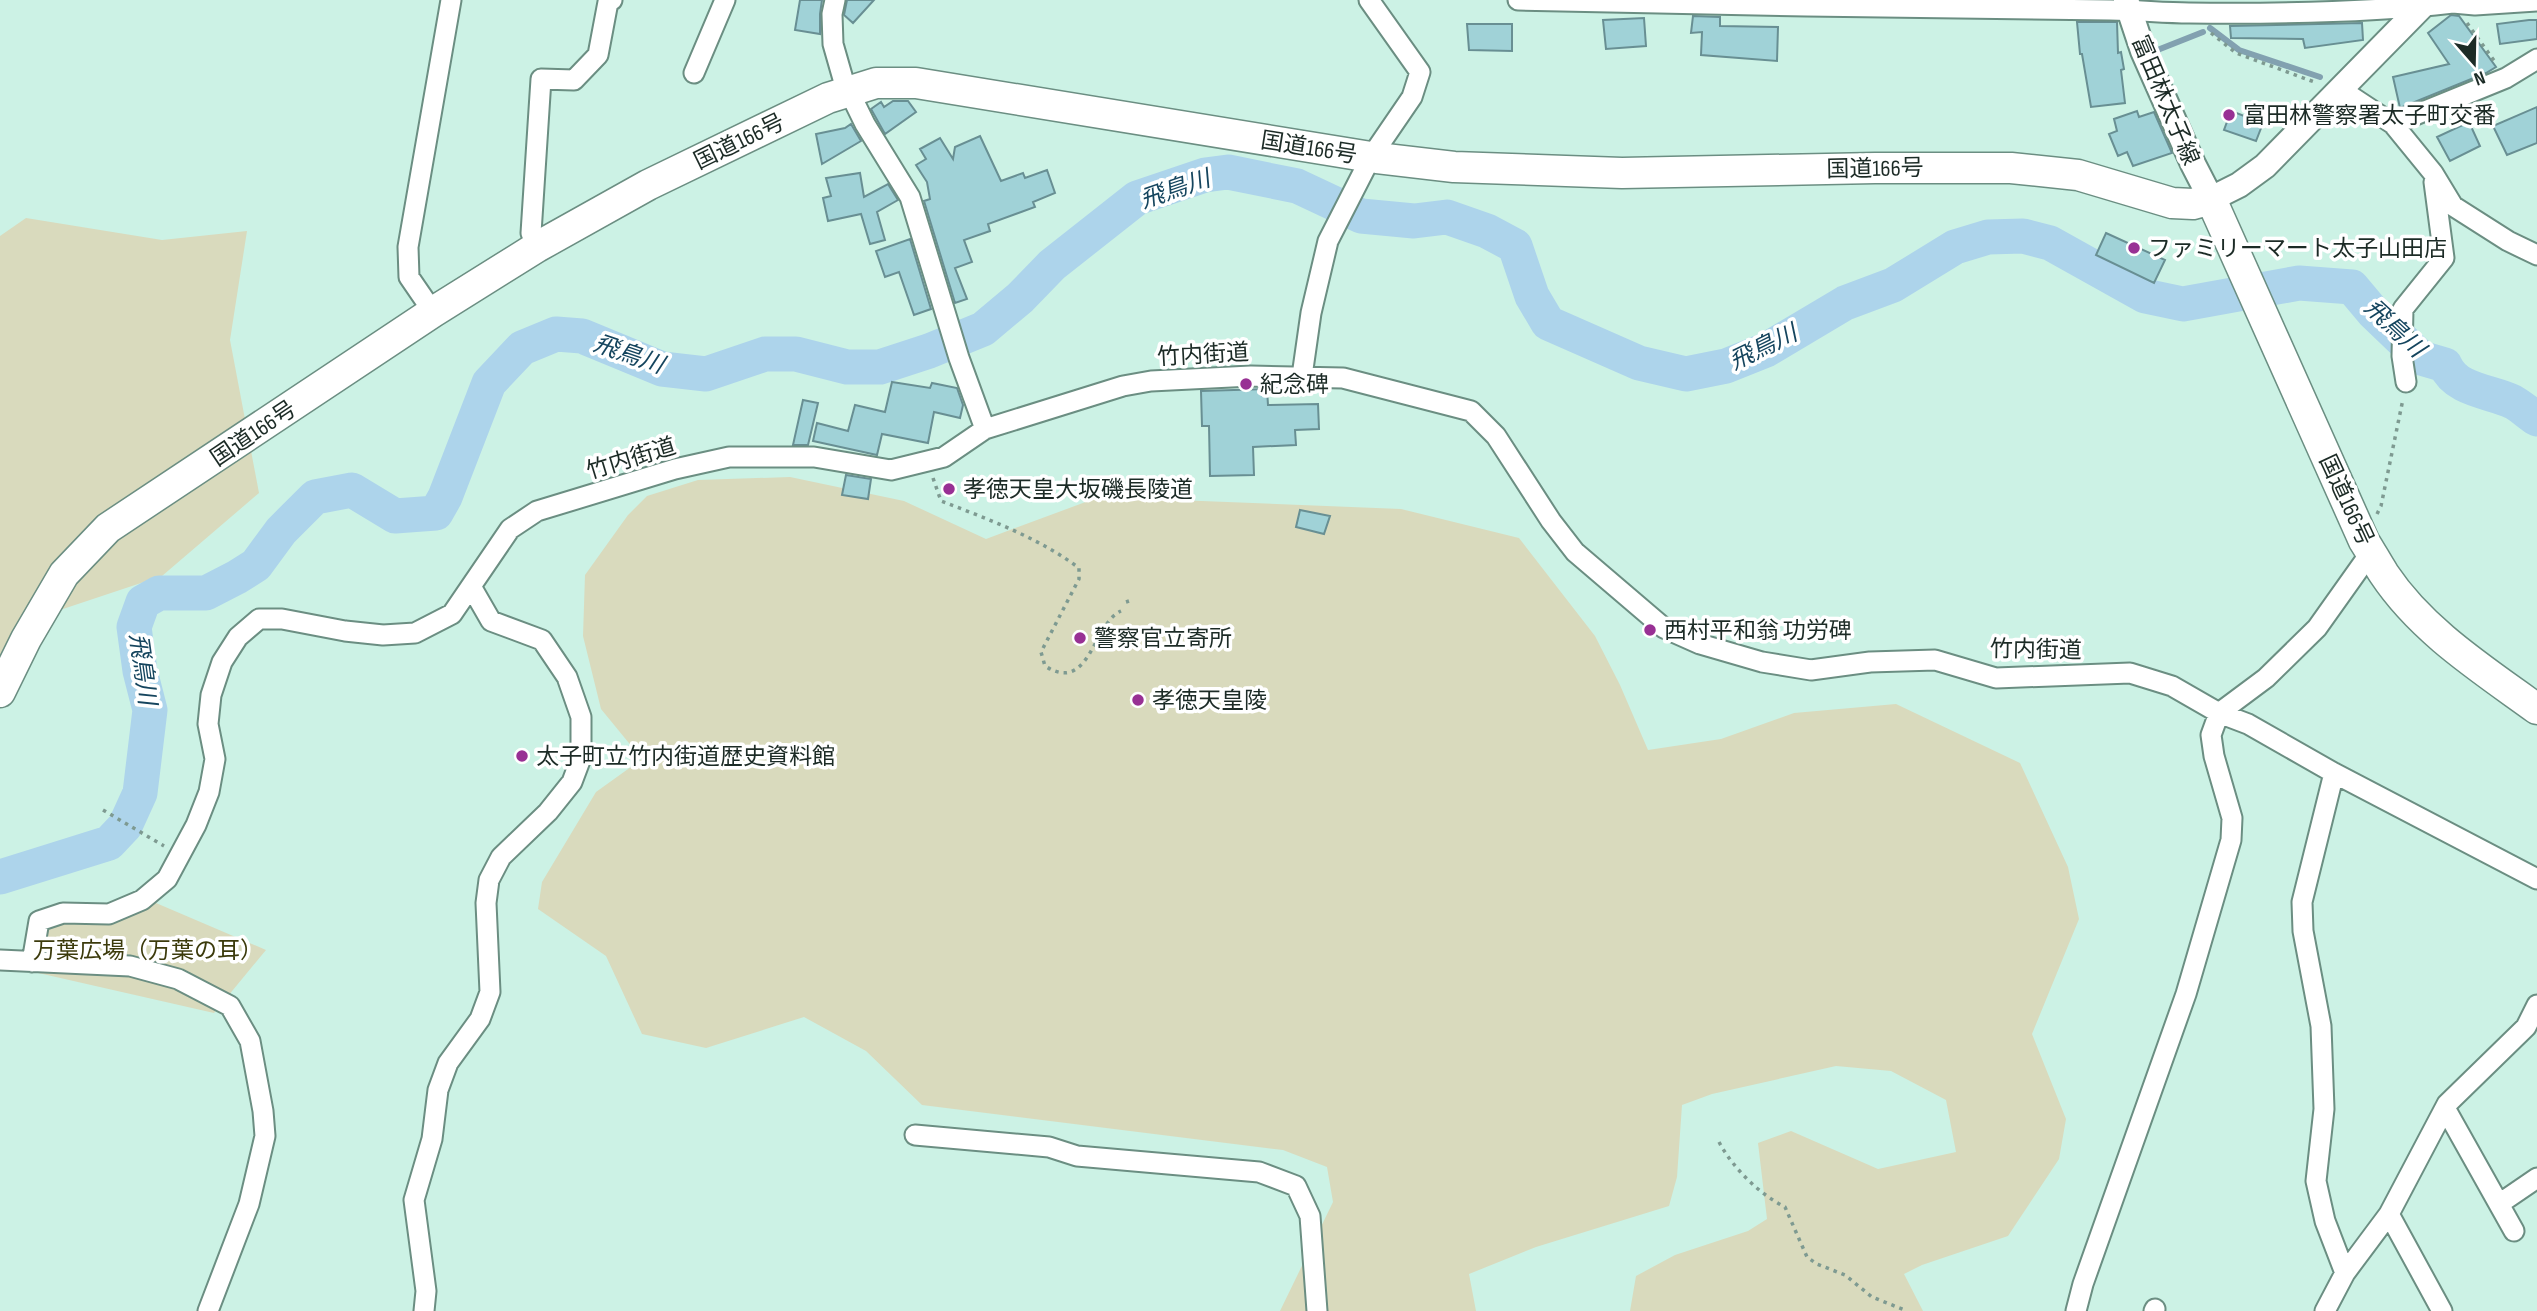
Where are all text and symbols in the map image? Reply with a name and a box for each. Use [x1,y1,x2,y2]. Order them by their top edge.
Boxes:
north arrow [2439,28,2509,98]
street label: 富田林太子線 [2125,31,2205,169]
text: N [2471,65,2488,90]
place label: 富田林警察署太子町交番 [2243,102,2496,130]
marker: 富田林警察署太子町交番 [2221,107,2237,123]
street label: 国道166号 [690,108,789,176]
street label: 国道166号 [1259,127,1359,169]
street label: 国道166号 [1826,154,1924,184]
water label: 飛鳥川 [1136,163,1217,215]
place label: ファミリーマート太子山田店 [2148,235,2447,263]
marker: ファミリーマート太子山田店 [2126,240,2142,256]
water label: 飛鳥川 [2358,293,2433,366]
water label: 飛鳥川 [1725,317,1805,376]
water label: 飛鳥川 [590,329,670,381]
street label: 竹内街道 [1156,339,1250,371]
place label: 紀念碑 [1260,371,1329,399]
marker: 紀念碑 [1238,376,1254,392]
street label: 国道166号 [205,395,302,473]
street label: 竹内街道 [583,432,679,486]
street label: 国道166号 [2313,450,2379,550]
place label: 孝徳天皇大坂磯長陵道 [963,476,1193,504]
marker: 孝徳天皇大坂磯長陵道 [941,481,957,497]
place label: 西村平和翁 功労碑 [1664,617,1852,645]
marker: 西村平和翁 功労碑 [1642,622,1658,638]
place label: 警察官立寄所 [1094,625,1232,653]
marker: 警察官立寄所 [1072,630,1088,646]
water label: 飛鳥川 [123,631,162,710]
street label: 竹内街道 [1990,635,2082,665]
place label: 孝徳天皇陵 [1152,687,1267,715]
marker: 孝徳天皇陵 [1130,692,1146,708]
place label: 太子町立竹内街道歴史資料館 [536,743,835,771]
marker: 太子町立竹内街道歴史資料館 [514,748,530,764]
park label: 万葉広場（万葉の耳） [33,937,263,965]

